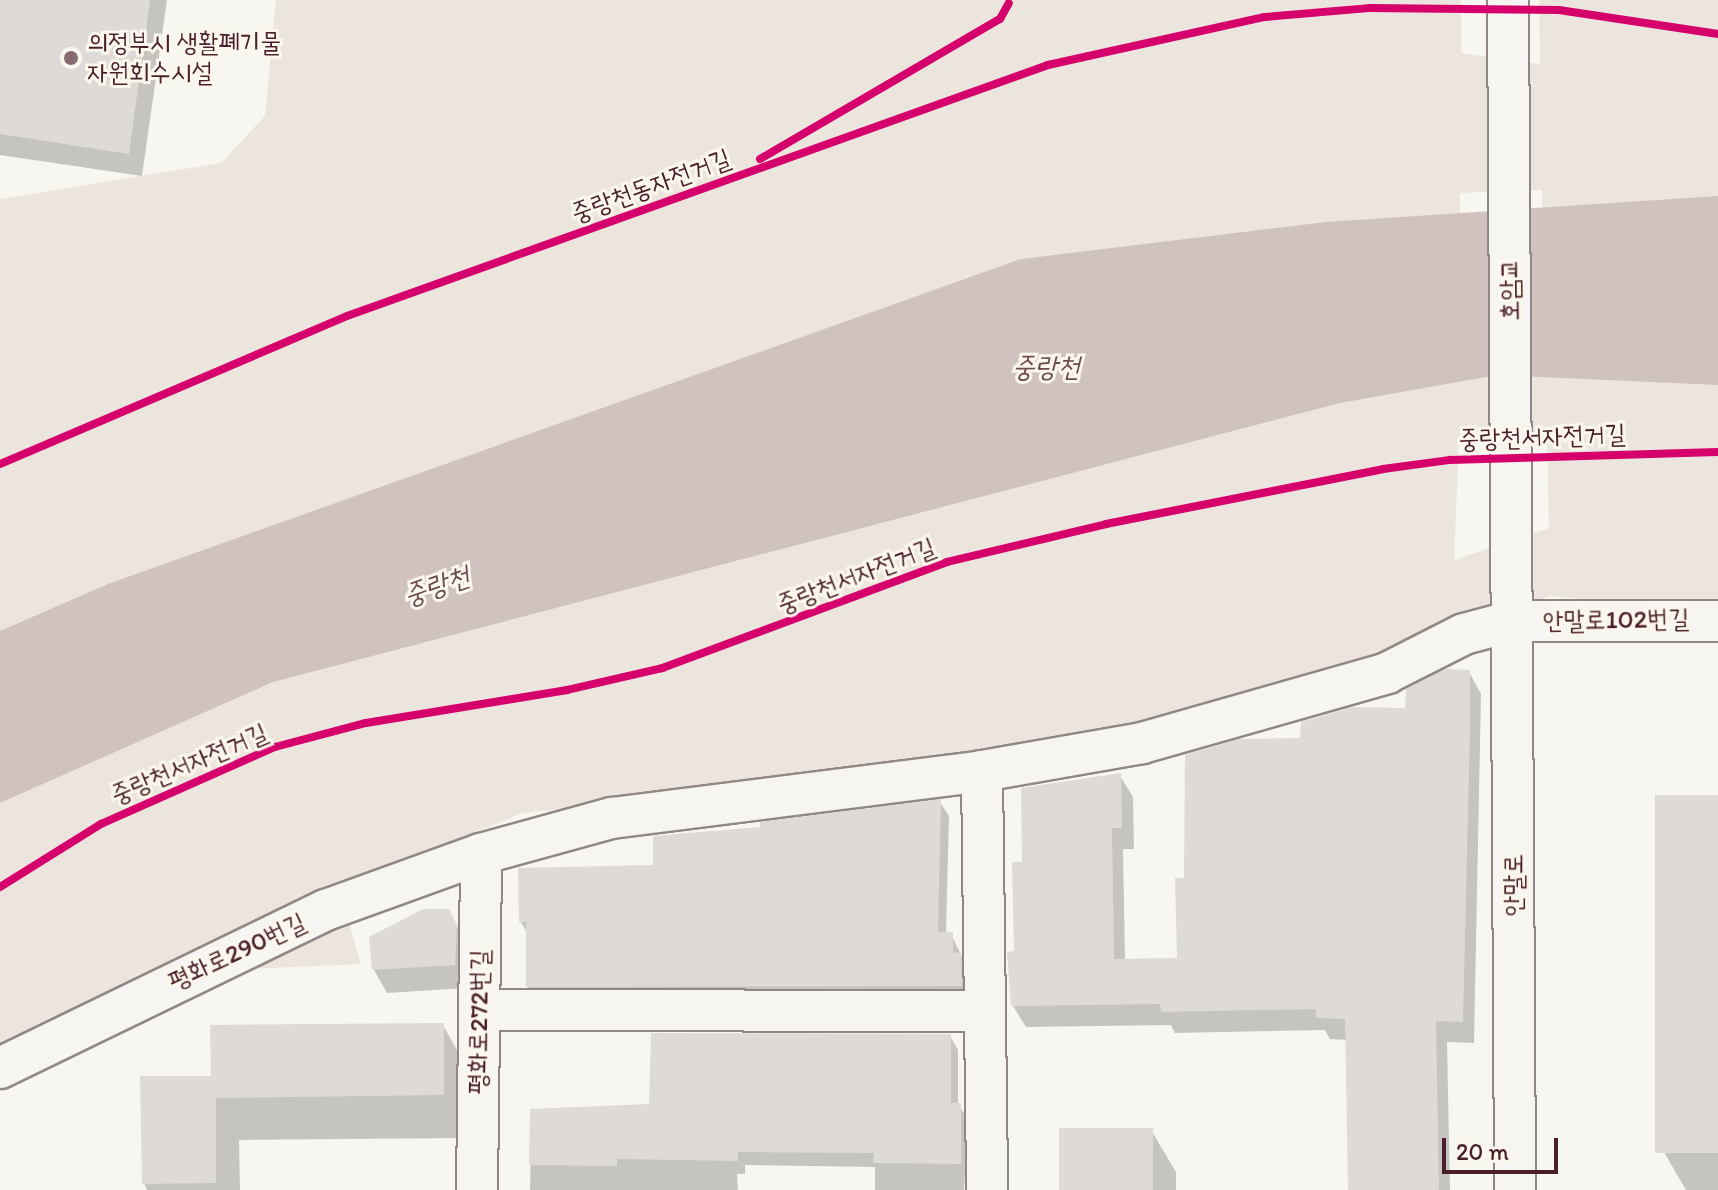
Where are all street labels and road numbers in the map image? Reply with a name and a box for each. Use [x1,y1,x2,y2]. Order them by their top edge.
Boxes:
street label: 중랑천동자전거길 [567,143,735,229]
street label: 호암교 [1494,258,1526,322]
street label: 중랑천서자전거길 [1458,418,1626,456]
street label: 중랑천서자전거길 [772,531,940,621]
street label: 안말로102번길 [1543,603,1689,637]
street label: 중랑천서자전거길 [106,717,272,811]
street label: 안말로 [1498,854,1530,916]
street label: 평화로290번길 [163,907,311,997]
street label: 평화로272번길 [462,949,496,1095]

